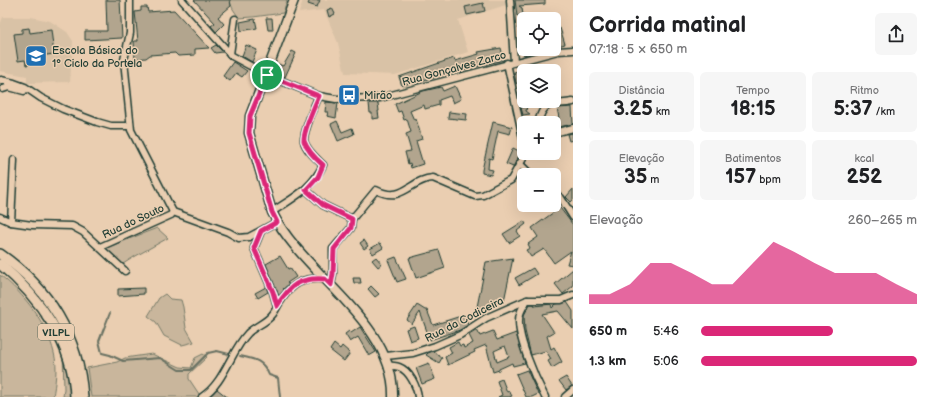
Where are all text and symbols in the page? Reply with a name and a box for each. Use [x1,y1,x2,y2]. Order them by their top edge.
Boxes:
map controls [517,12,561,212]
button: locate [517,12,561,56]
text: Corrida matinal [589,12,746,39]
button: share [875,13,917,55]
text: 07:18 · 5 × 650 m [589,41,687,57]
school or university icon: Escola Básica do 1º Ciclo da Portela [23,43,49,69]
place label: Escola Básica do 1º Ciclo da Portela [52,44,142,70]
street label: Rua Gonçalves Zarco [401,48,508,89]
pin [250,58,284,92]
icon: arrive [256,64,278,86]
button: layers [517,64,561,108]
bus stop icon: Mirão [336,82,362,108]
text: Distância [619,84,665,97]
text: Tempo [736,84,770,97]
text: Ritmo [850,84,879,97]
place label: Mirão [364,89,392,102]
text: 3.25 [613,97,653,121]
text: 18:15 [730,97,776,121]
text: 5:37 [834,97,873,121]
text: km [653,105,670,118]
text: /km [873,105,895,118]
button: + [517,116,561,160]
text: Elevação [619,152,665,165]
text: Batimentos [725,152,781,165]
text: kcal [854,152,874,165]
text: 35 [624,165,647,189]
text: 157 [725,165,756,189]
text: 252 [847,165,882,189]
button: − [517,168,561,212]
text: m [647,173,659,186]
text: bpm [756,173,781,186]
street label: Rua do Souto [100,201,166,241]
text: Elevação [589,212,643,228]
text: 260–265 m [848,212,917,228]
street label: Rua da Codiceira [423,294,506,345]
text: 650 m [589,323,627,339]
text: 5:46 [653,323,679,339]
road number: VILPL [38,324,74,340]
text: 1.3 km [589,353,626,369]
text: 5:06 [653,353,679,369]

